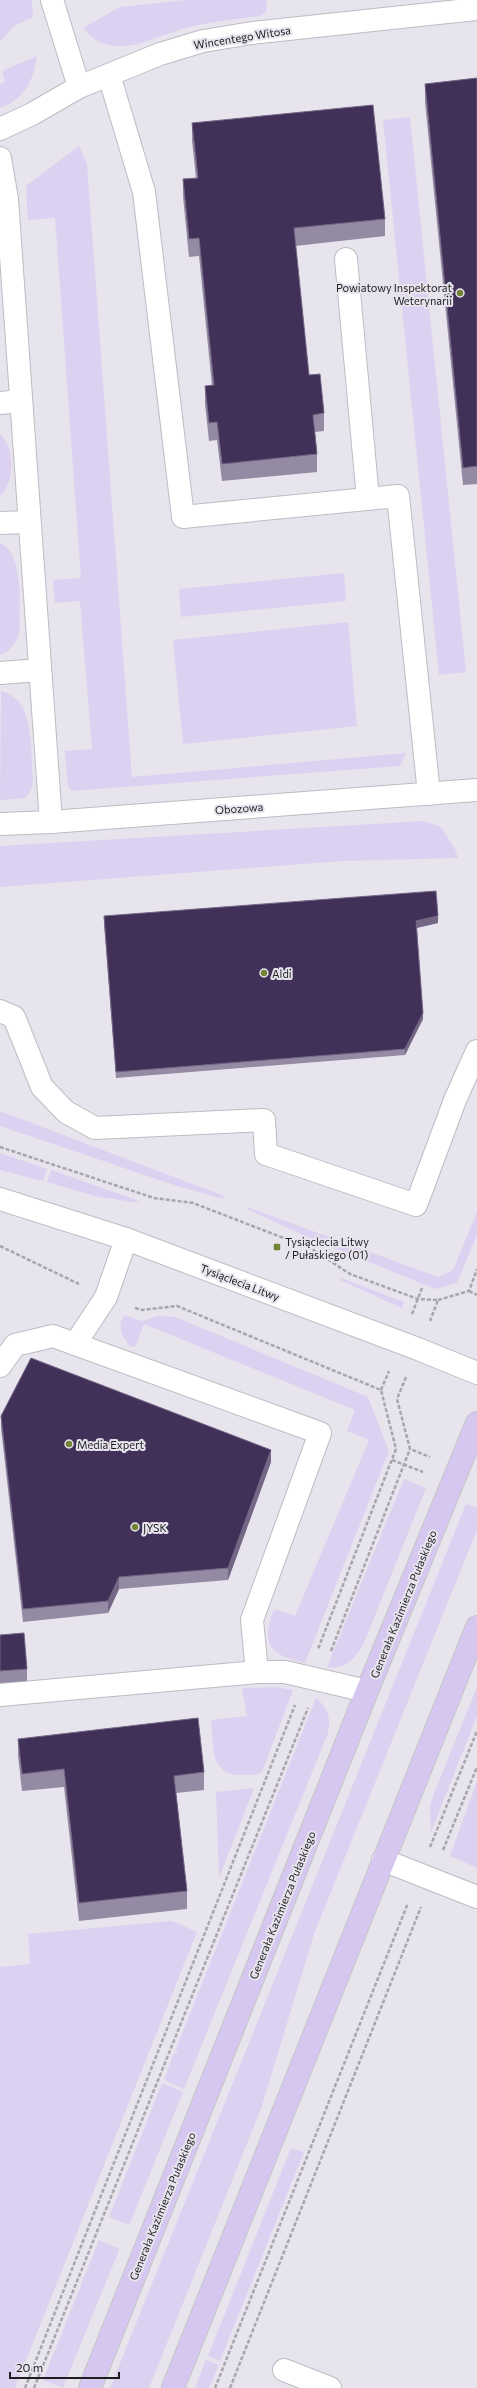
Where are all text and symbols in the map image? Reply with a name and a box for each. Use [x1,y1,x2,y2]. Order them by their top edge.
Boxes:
street label: Wincentego Witosa [192,23,292,51]
place label: Powiatowy Inspektorat Weterynarii [336,281,452,307]
marker: Powiatowy Inspektorat Weterynarii [455,288,465,298]
street label: Obozowa [214,800,264,816]
place label: Aldi [272,967,292,980]
marker: Aldi [259,968,269,978]
place label: Tysiąclecia Litwy / Pułaskiego (01) [285,1235,369,1261]
marker: Tysiąclecia Litwy / Pułaskiego (01) [272,1242,282,1252]
street label: Tysiąclecia Litwy [199,1261,282,1303]
place label: Media Expert [77,1438,144,1451]
marker: Media Expert [64,1439,74,1449]
place label: JYSK [143,1521,168,1535]
marker: JYSK [130,1522,140,1532]
street label: Generała Kazimierza Pułaskiego [367,1528,439,1680]
street label: Generała Kazimierza Pułaskiego [246,1829,318,1981]
street label: Generała Kazimierza Pułaskiego [126,2130,198,2282]
scale bar [10,2354,119,2380]
text: 20 m [16,2360,43,2374]

